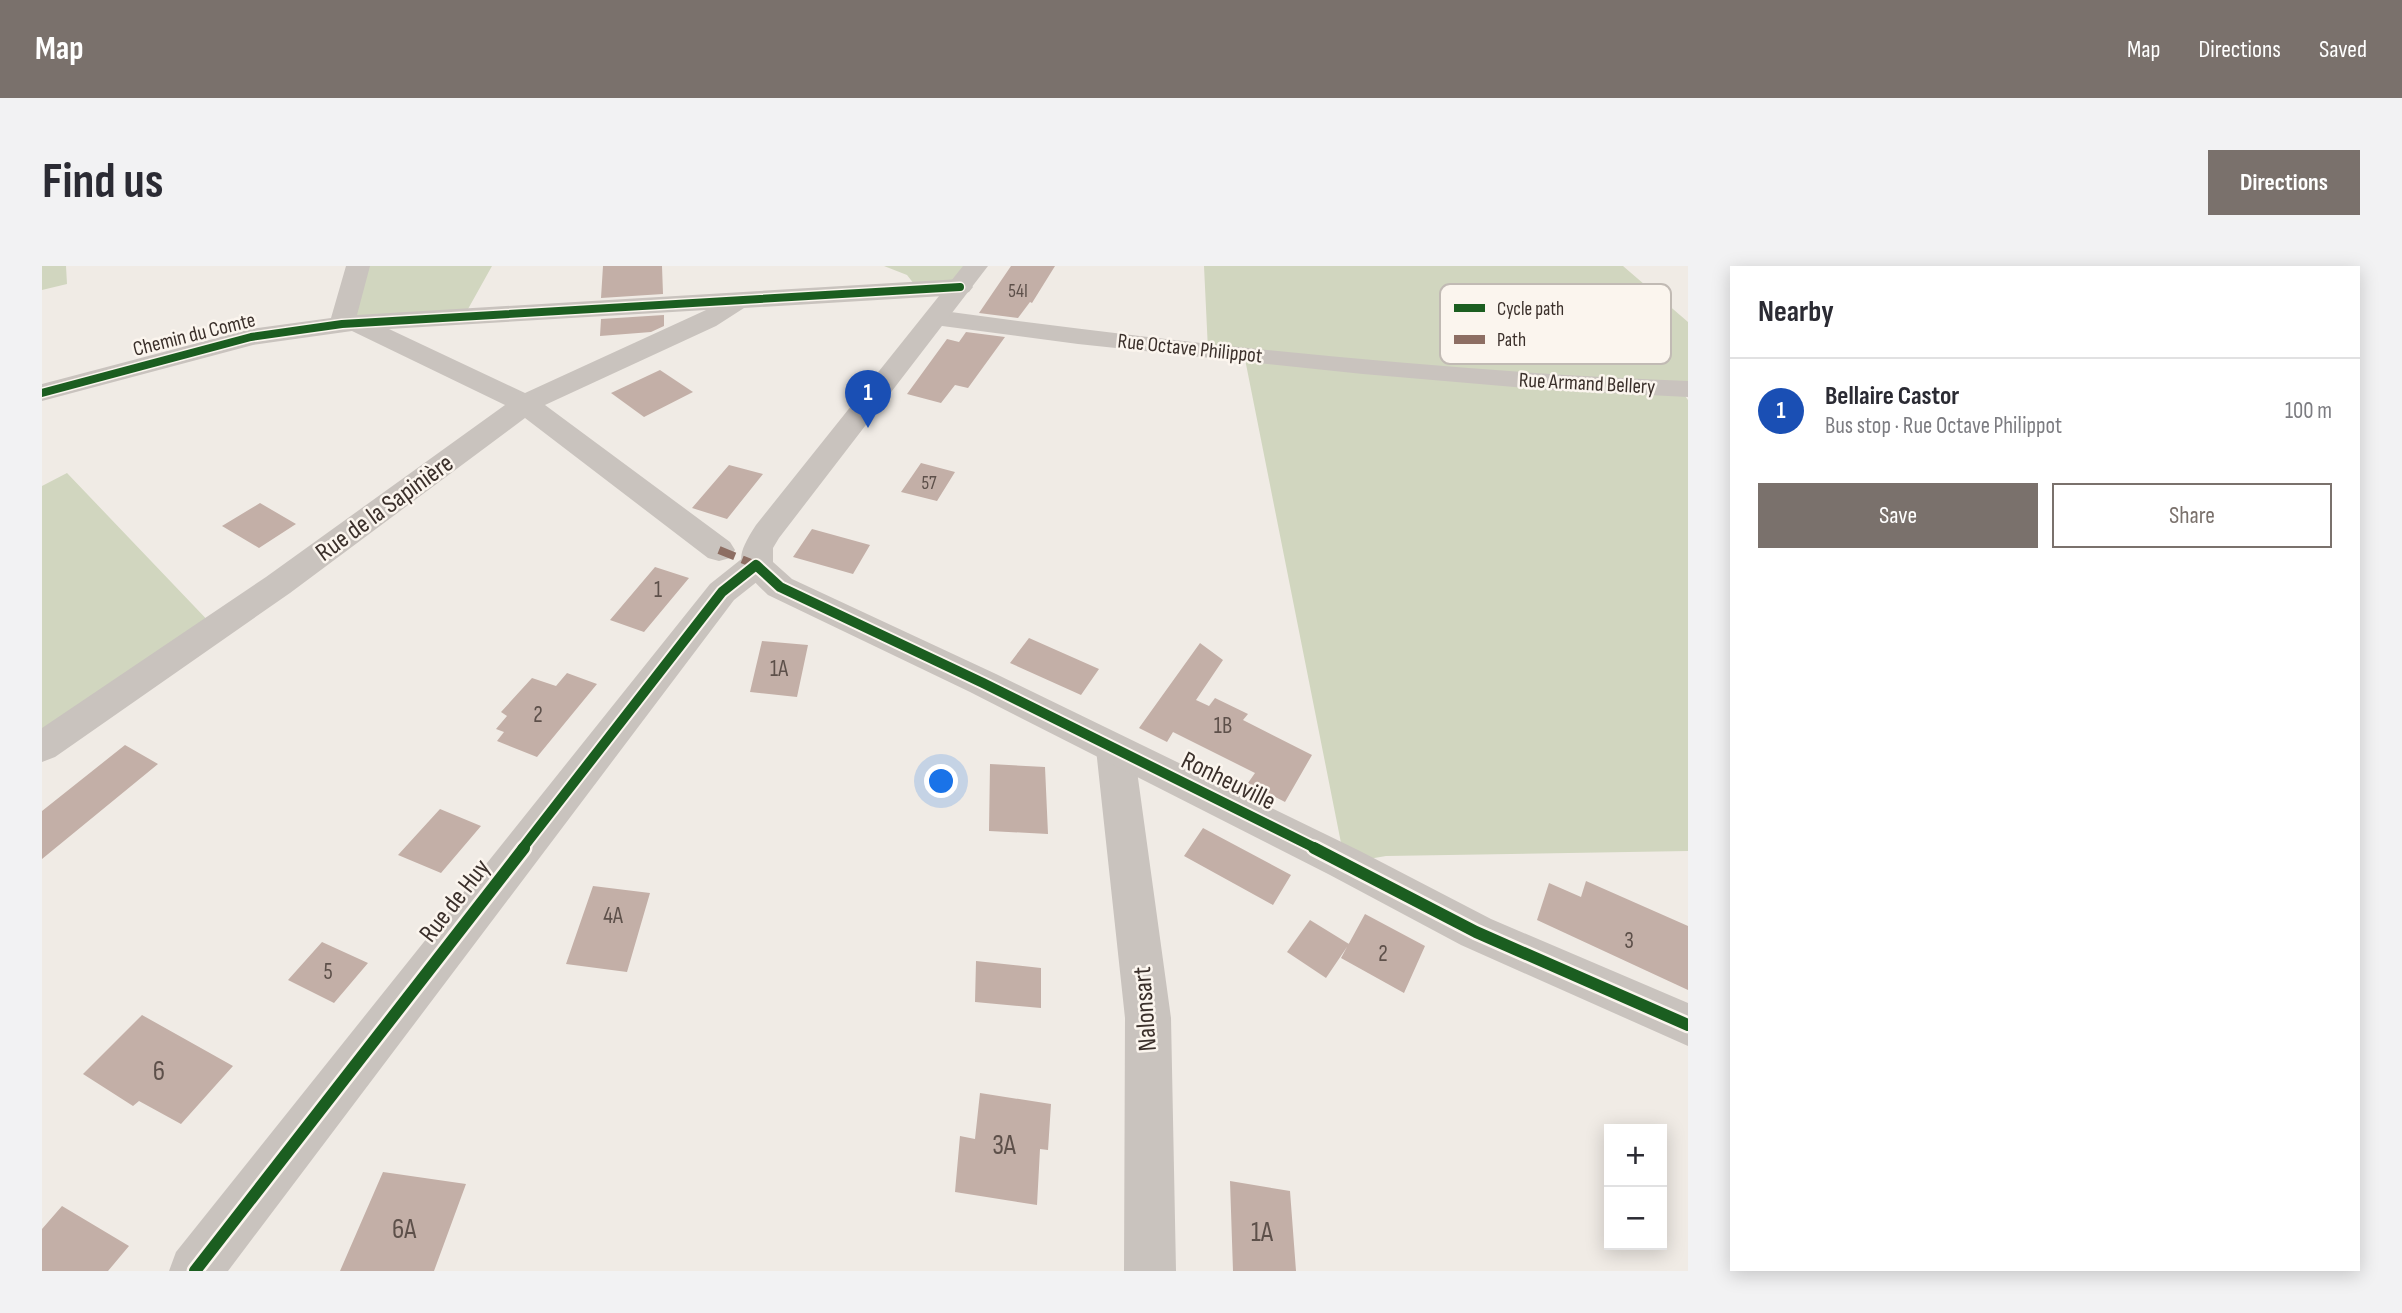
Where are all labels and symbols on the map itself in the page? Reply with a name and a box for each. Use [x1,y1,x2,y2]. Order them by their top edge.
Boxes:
house number: 54I [1008,280,1028,303]
legend [1440,284,1671,364]
text: Cycle path [1497,298,1564,321]
street label: Chemin du Comte [130,307,258,362]
street label: Rue Octave Philippot [1116,328,1264,369]
text: Path [1497,329,1526,352]
street label: Rue Armand Bellery [1518,367,1656,400]
pin: 1 [845,370,891,428]
street label: Rue de la Sapinière [310,448,460,569]
house number: 57 [921,472,937,495]
house number: 1 [654,576,662,604]
house number: 1A [770,655,788,683]
house number: 2 [533,701,543,729]
house number: 1B [1214,712,1232,740]
street label: Ronheuville [1176,745,1281,817]
your location [924,764,958,798]
street label: Rue de Huy [413,853,497,949]
house number: 4A [603,902,623,930]
house number: 3 [1624,927,1634,955]
house number: 2 [1378,940,1388,968]
house number: 5 [323,958,333,986]
street label: Nalonsart [1127,965,1164,1052]
house number: 6 [153,1055,165,1088]
house number: 3A [992,1129,1017,1162]
house number: 6A [392,1213,417,1246]
house number: 1A [1251,1216,1274,1249]

